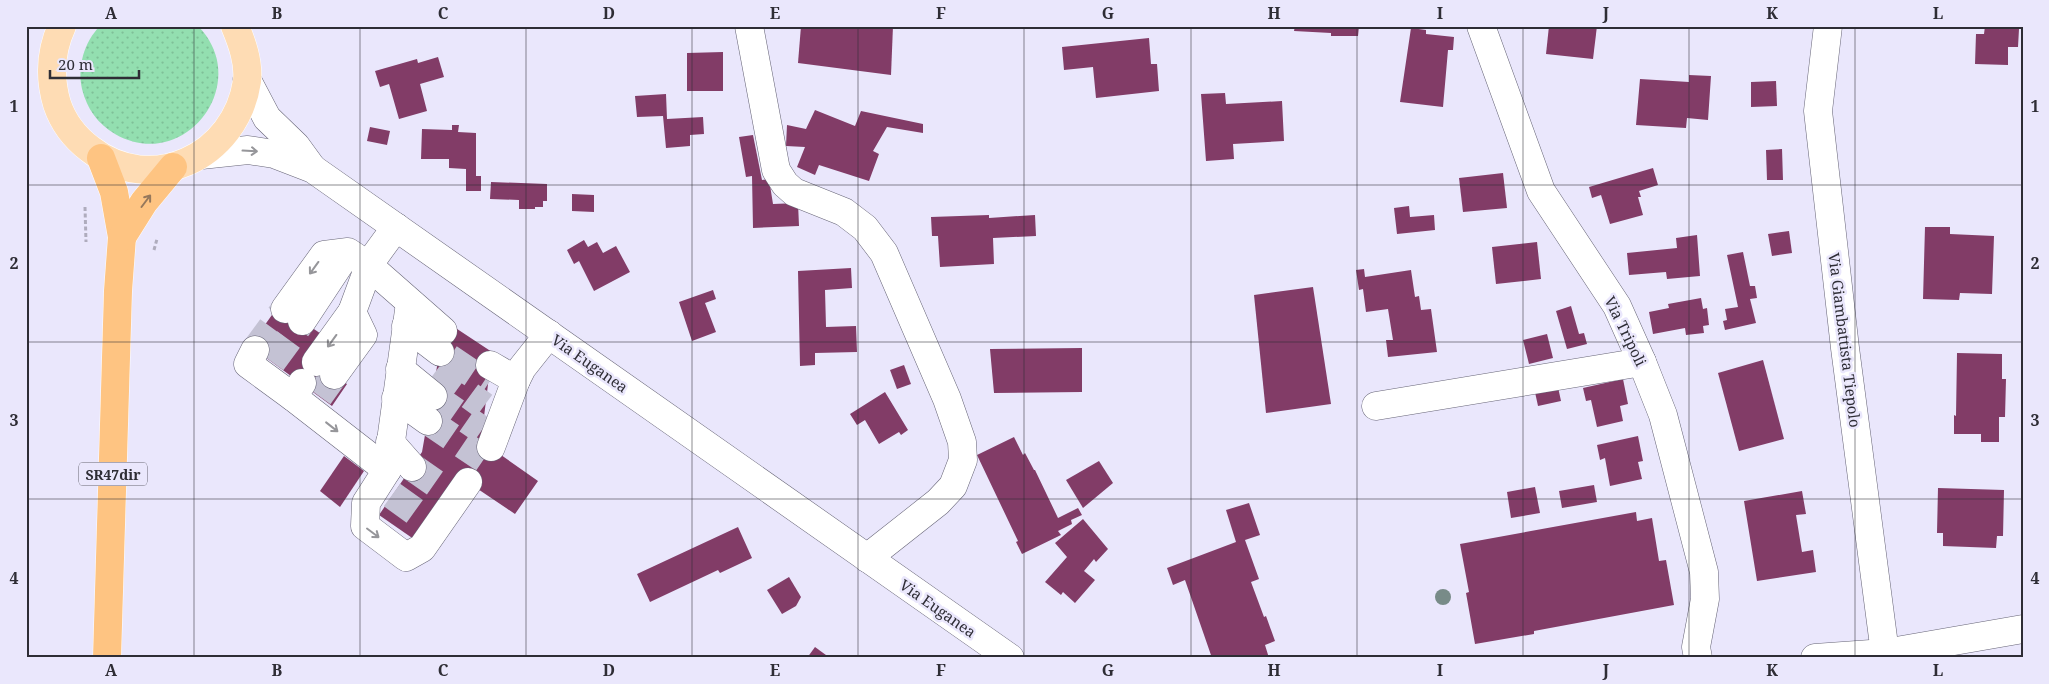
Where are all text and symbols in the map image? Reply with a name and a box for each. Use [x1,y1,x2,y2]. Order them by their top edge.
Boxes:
text: A [105,2,118,24]
text: B [272,2,283,24]
text: C [438,2,449,24]
text: D [603,2,615,24]
text: E [770,2,780,24]
text: F [936,2,946,24]
text: G [1102,2,1114,24]
text: H [1267,2,1281,24]
text: I [1437,2,1443,24]
text: J [1602,2,1610,24]
text: K [1766,2,1778,24]
text: L [1933,2,1943,24]
scale bar [50,48,139,80]
text: 20 m [58,54,93,74]
text: 1 [9,95,19,117]
text: 1 [2030,95,2040,117]
one-way arrow [242,147,258,156]
one-way arrow [140,195,151,208]
street label: Via Giambattista Tiepolo [1824,251,1866,429]
text: 2 [9,252,19,274]
text: 2 [2030,252,2040,274]
one-way arrow [309,261,320,274]
street label: Via Tripoli [1600,293,1652,370]
street label: Via Euganea [548,329,632,397]
one-way arrow [327,333,337,347]
text: 3 [9,409,19,431]
text: 3 [2030,409,2040,431]
one-way arrow [325,422,338,433]
road number: SR47dir [79,462,147,486]
one-way arrow [366,527,379,538]
text: 4 [9,567,19,589]
text: 4 [2030,567,2040,589]
street label: Via Euganea [896,574,980,642]
text: A [105,659,118,681]
text: B [272,659,283,681]
text: C [438,659,449,681]
text: D [603,659,615,681]
text: E [770,659,780,681]
text: F [936,659,946,681]
text: G [1102,659,1114,681]
text: H [1267,659,1281,681]
text: I [1437,659,1443,681]
text: J [1602,659,1610,681]
text: K [1766,659,1778,681]
text: L [1933,659,1943,681]

